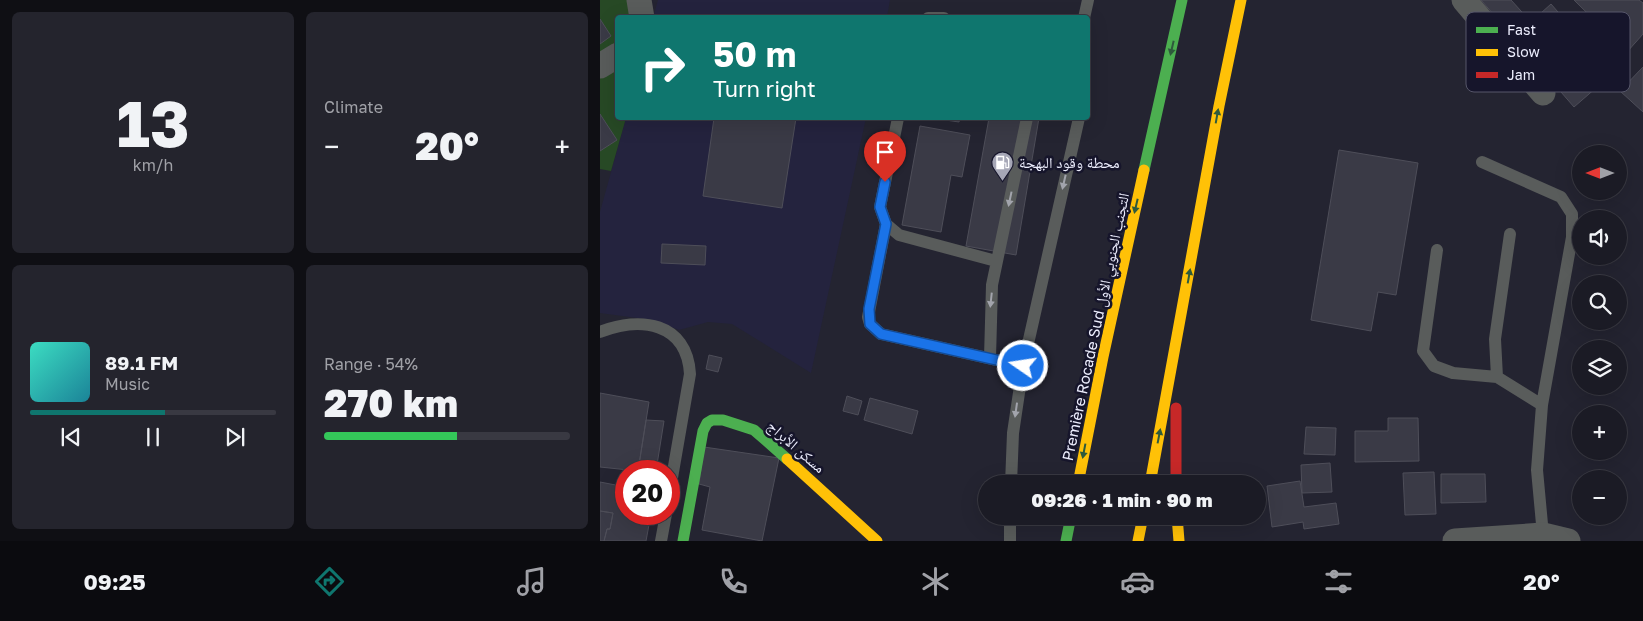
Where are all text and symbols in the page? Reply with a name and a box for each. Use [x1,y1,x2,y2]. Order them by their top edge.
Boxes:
legend [1466,12,1630,92]
text: Fast [1507,21,1536,38]
text: 50 m [713,33,796,75]
icon: right [630,35,695,100]
one-way arrow [1168,40,1176,55]
text: Slow [1507,43,1540,60]
text: Jam [1507,66,1535,83]
text: Turn right [713,75,816,102]
text: 13 [116,83,190,161]
text: Climate [324,97,383,117]
one-way arrow [1214,108,1222,124]
text: 20° [415,123,479,168]
text: − [324,130,339,163]
text: + [555,130,570,163]
pin [864,131,906,182]
icon: arrive [871,138,899,166]
north arrow [1572,145,1628,200]
map controls [1572,145,1627,525]
fuel station icon: محطة وقود البهجة [991,151,1015,182]
place label: محطة وقود البهجة [1019,153,1120,172]
text: km/h [133,155,173,175]
one-way arrow [1060,175,1068,190]
street label: Première Rocade Sud التجنب الجنوبي الأول [1058,191,1136,463]
one-way arrow [1005,192,1013,208]
one-way arrow [1132,199,1140,214]
button: sound [1572,210,1627,265]
one-way arrow [1185,268,1193,284]
button: search [1572,275,1627,330]
one-way arrow [986,292,994,308]
position arrow [996,339,1048,391]
button: layers [1572,340,1627,395]
text: 89.1 FM [105,351,178,374]
text: Range · 54% [324,354,418,374]
text: Music [105,374,150,394]
text: 270 km [324,380,458,425]
one-way arrow [1012,402,1020,418]
button: + [1572,405,1627,460]
street label: مسكن الأبراج [763,416,829,478]
icon: previous [57,423,85,451]
icon: pause [139,423,167,451]
icon: next [221,423,249,451]
one-way arrow [1155,427,1163,443]
one-way arrow [1080,443,1088,459]
speed limit sign: 20 [615,460,680,525]
button: − [1572,470,1627,525]
text: 09:26 · 1 min · 90 m [1031,488,1213,511]
icon: directions [312,564,347,599]
icon: music [514,564,549,599]
icon: phone [716,564,751,599]
icon: climate [918,564,953,599]
icon: car [1120,564,1155,599]
icon: filters [1321,564,1356,599]
text: 09:25 [83,568,146,595]
text: 20° [1523,568,1560,595]

